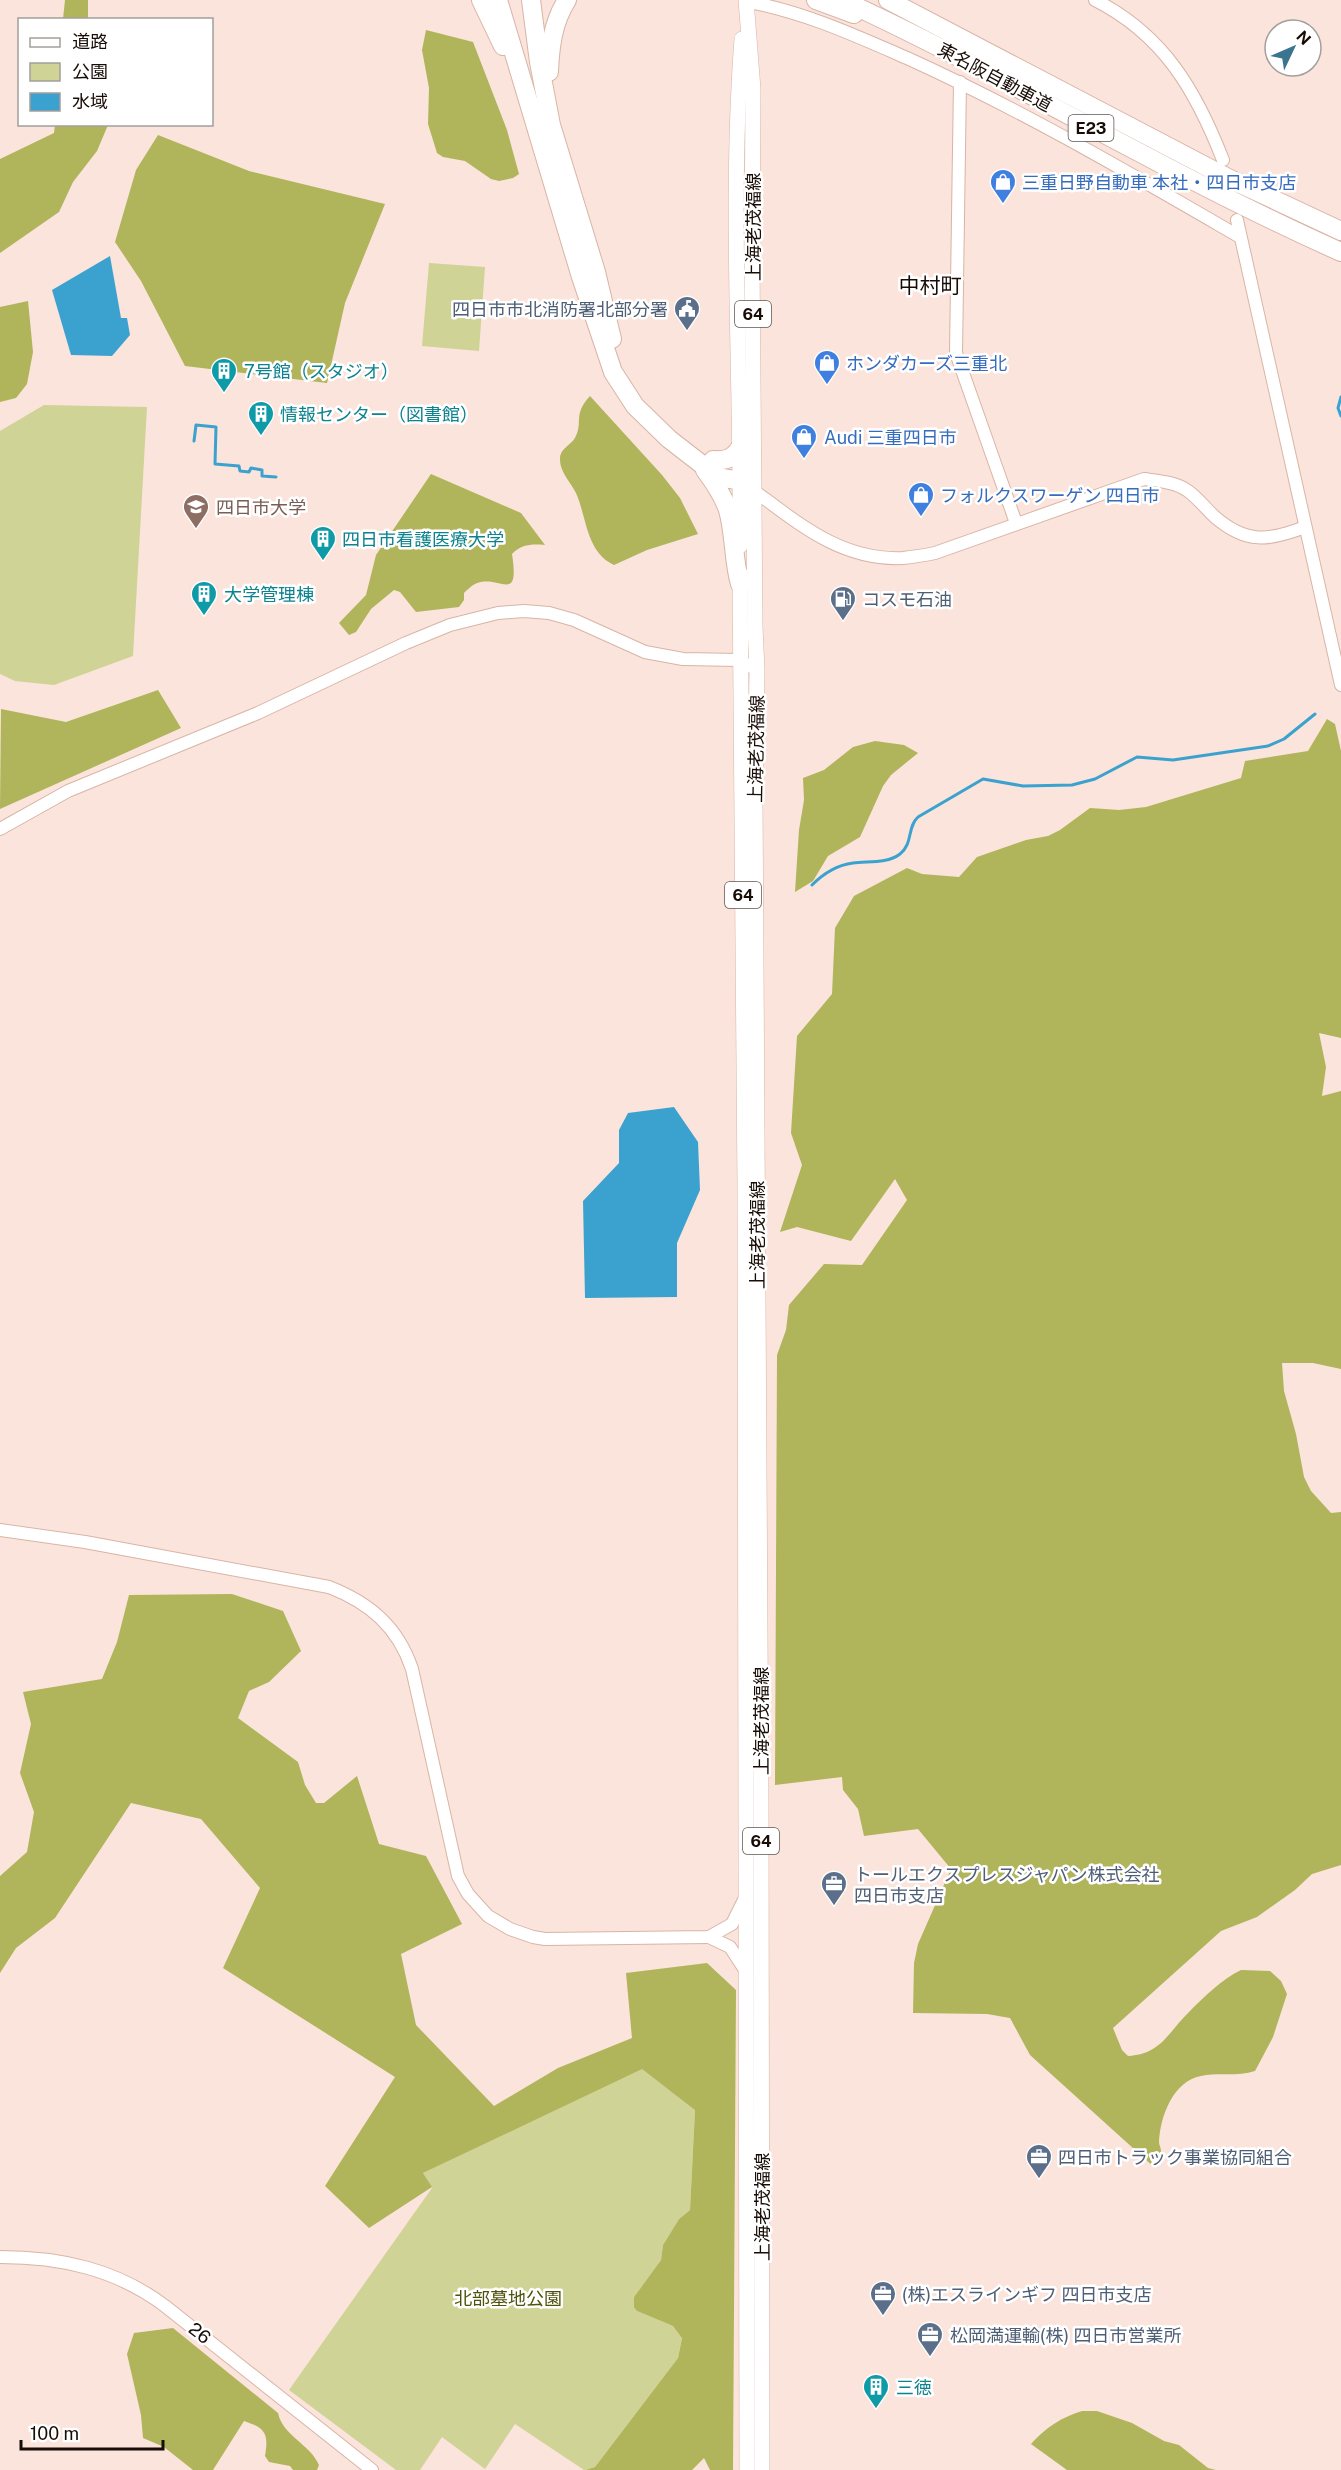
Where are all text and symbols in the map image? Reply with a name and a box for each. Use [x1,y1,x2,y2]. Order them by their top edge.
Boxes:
legend [18,18,213,126]
north arrow [1263,18,1323,78]
text: N [1292,27,1315,49]
text: 道路 [72,31,108,52]
street label: 東名阪自動車道 [934,38,1056,116]
text: 公園 [72,61,108,82]
text: 水域 [72,91,108,112]
road number: E23 [1068,115,1114,141]
shop icon: 三重日野自動車 本社・四日市支店 [988,167,1018,205]
place label: 三重日野自動車 本社・四日市支店 [1022,172,1296,193]
street label: 上海老茂福線 [743,173,764,281]
district label: 中村町 [899,273,962,298]
public building icon: 四日市市北消防署北部分署 [672,294,702,332]
place label: 四日市市北消防署北部分署 [452,299,668,320]
road number: 64 [735,301,771,327]
shop icon: ホンダカーズ三重北 [812,348,842,386]
place label: ホンダカーズ三重北 [846,353,1007,374]
building icon: 7号館（スタジオ） [209,356,239,394]
place label: 7号館（スタジオ） [244,361,399,382]
building icon: 情報センター（図書館） [246,399,276,437]
place label: 情報センター（図書館） [280,404,478,425]
shop icon: Audi 三重四日市 [789,422,819,460]
place label: Audi 三重四日市 [824,427,957,448]
shop icon: フォルクスワーゲン 四日市 [906,480,936,518]
place label: フォルクスワーゲン 四日市 [940,485,1160,506]
school or university icon: 四日市大学 [181,492,211,530]
place label: 四日市大学 [216,497,306,518]
building icon: 四日市看護医療大学 [308,524,338,562]
place label: 四日市看護医療大学 [342,529,504,550]
building icon: 大学管理棟 [189,579,219,617]
place label: 大学管理棟 [224,584,314,605]
fuel station icon: コスモ石油 [828,584,858,622]
place label: コスモ石油 [862,589,952,610]
street label: 上海老茂福線 [745,695,767,803]
road number: 64 [725,882,761,908]
street label: 上海老茂福線 [747,1181,768,1289]
street label: 上海老茂福線 [751,1667,772,1775]
road number: 64 [743,1828,779,1854]
place label: トールエクスプレスジャパン株式会社 四日市支店 [854,1864,1159,1906]
office icon: トールエクスプレスジャパン株式会社 四日市支店 [819,1869,849,1907]
office icon: 四日市トラック事業協同組合 [1024,2142,1054,2180]
place label: 四日市トラック事業協同組合 [1058,2147,1292,2168]
street label: 上海老茂福線 [752,2153,773,2261]
office icon: (株)エスラインギフ 四日市支店 [868,2279,898,2317]
place label: (株)エスラインギフ 四日市支店 [902,2284,1151,2305]
park label: 北部墓地公園 [454,2288,562,2309]
street label: 26 [185,2318,215,2348]
office icon: 松岡満運輸(株) 四日市営業所 [915,2320,945,2358]
place label: 松岡満運輸(株) 四日市営業所 [950,2325,1181,2346]
building icon: 三徳 [861,2372,891,2410]
place label: 三徳 [896,2377,932,2398]
scale bar [21,2413,164,2451]
text: 100 m [30,2423,79,2444]

